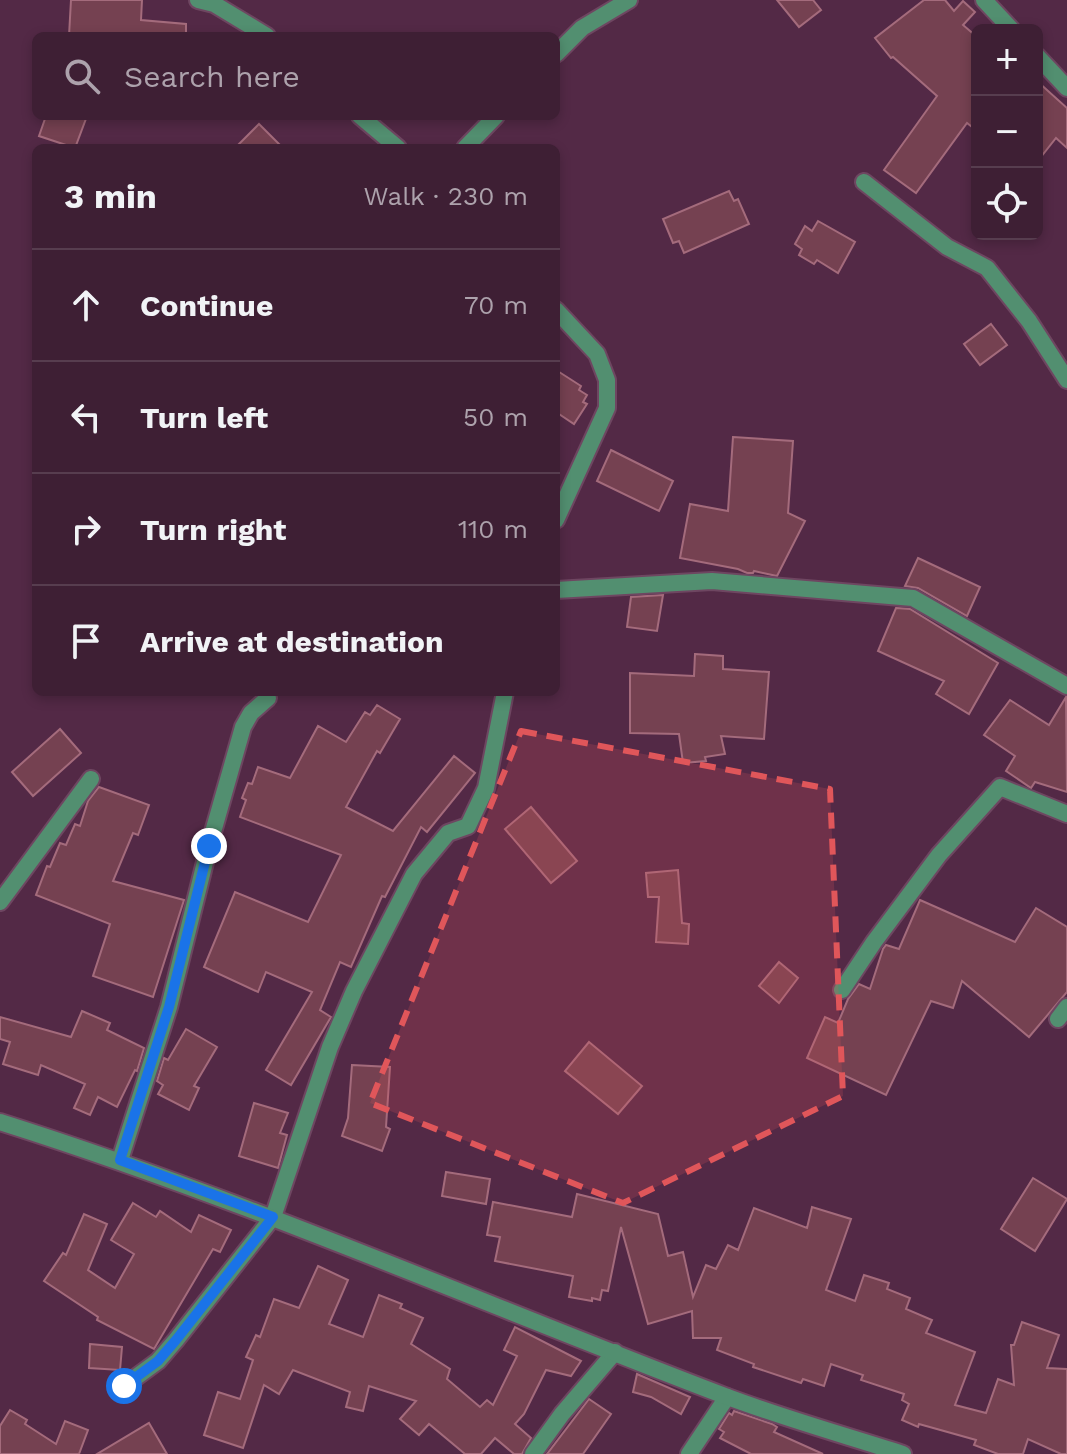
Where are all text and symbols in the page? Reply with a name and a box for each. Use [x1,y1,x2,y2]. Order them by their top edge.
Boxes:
map controls [971,24,1043,240]
button: + [971,24,1043,96]
search box [32,32,560,120]
icon: search [60,54,104,98]
text: Search here [124,59,300,94]
button: − [971,96,1043,168]
button: locate [971,168,1043,240]
text: 3 min [64,176,157,216]
text: Walk · 230 m [363,181,528,211]
icon: ahead [64,283,108,327]
text: Continue [140,288,273,323]
text: 70 m [464,290,528,320]
icon: left [64,395,108,439]
text: Turn left [140,400,268,435]
text: 50 m [463,402,528,432]
icon: right [64,507,108,551]
text: Turn right [140,512,286,547]
text: 110 m [458,514,528,544]
icon: arrive [64,619,108,663]
text: Arrive at destination [140,624,444,659]
route end [191,828,227,864]
route start [106,1368,142,1404]

